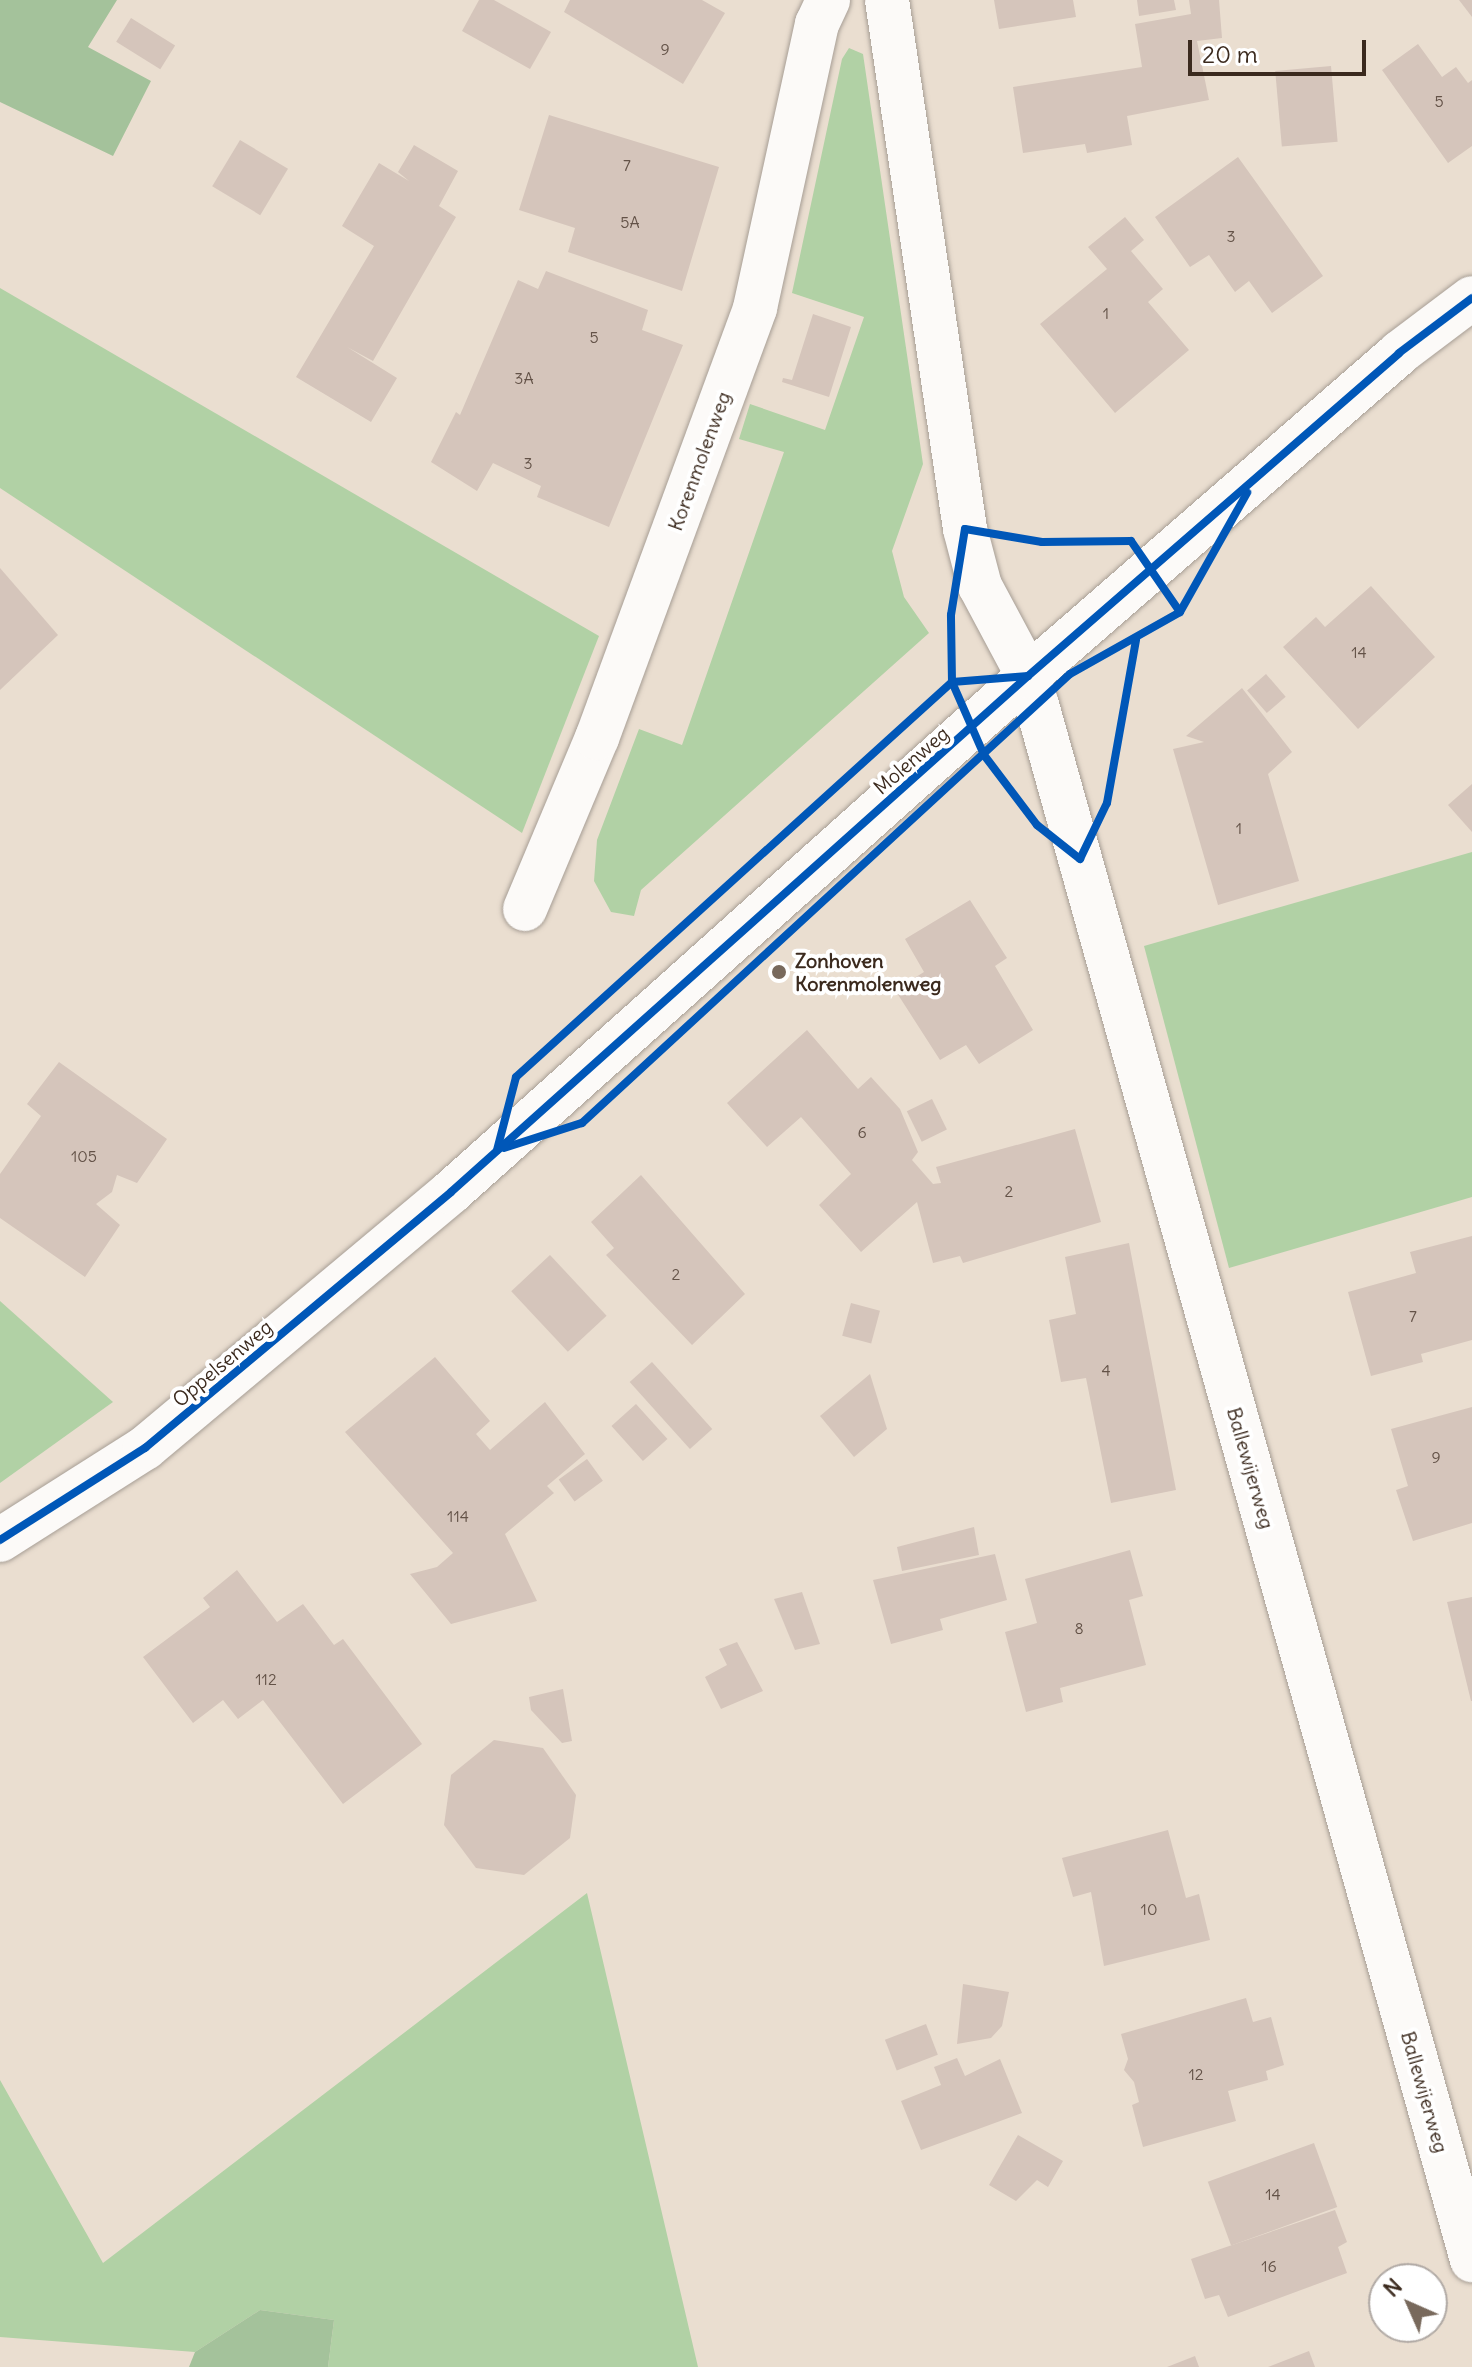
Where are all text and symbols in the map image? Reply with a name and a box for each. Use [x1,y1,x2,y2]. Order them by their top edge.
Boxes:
scale bar [1192,24,1370,74]
house number: 9 [660,39,670,59]
text: 20 m [1202,39,1258,69]
house number: 5 [1434,91,1444,111]
house number: 7 [623,155,631,175]
house number: 5A [620,212,640,232]
house number: 3 [1226,226,1236,246]
house number: 1 [1103,303,1109,323]
house number: 5 [589,327,599,347]
house number: 3A [514,368,534,388]
street label: Korenmolenweg [663,388,735,534]
house number: 3 [523,453,533,473]
house number: 14 [1351,642,1367,662]
street label: Molenweg [869,721,953,799]
house number: 1 [1236,818,1242,838]
place label: Zonhoven Korenmolenweg [795,948,941,995]
marker: Zonhoven Korenmolenweg [770,963,788,981]
house number: 6 [857,1122,867,1142]
house number: 105 [71,1146,97,1166]
house number: 2 [1005,1181,1013,1201]
house number: 2 [672,1264,680,1284]
house number: 7 [1409,1306,1417,1326]
street label: Oppelsenweg [167,1314,277,1412]
house number: 4 [1101,1360,1111,1380]
street label: Ballewijerweg [1222,1404,1280,1532]
house number: 9 [1431,1447,1441,1467]
house number: 114 [447,1506,469,1526]
house number: 8 [1074,1618,1084,1638]
house number: 112 [255,1669,277,1689]
house number: 10 [1141,1899,1157,1919]
street label: Ballewijerweg [1396,2028,1454,2156]
house number: 12 [1188,2064,1204,2084]
house number: 14 [1265,2184,1281,2204]
house number: 16 [1261,2256,1277,2276]
north arrow [1368,2263,1448,2343]
text: N [1377,2272,1408,2303]

